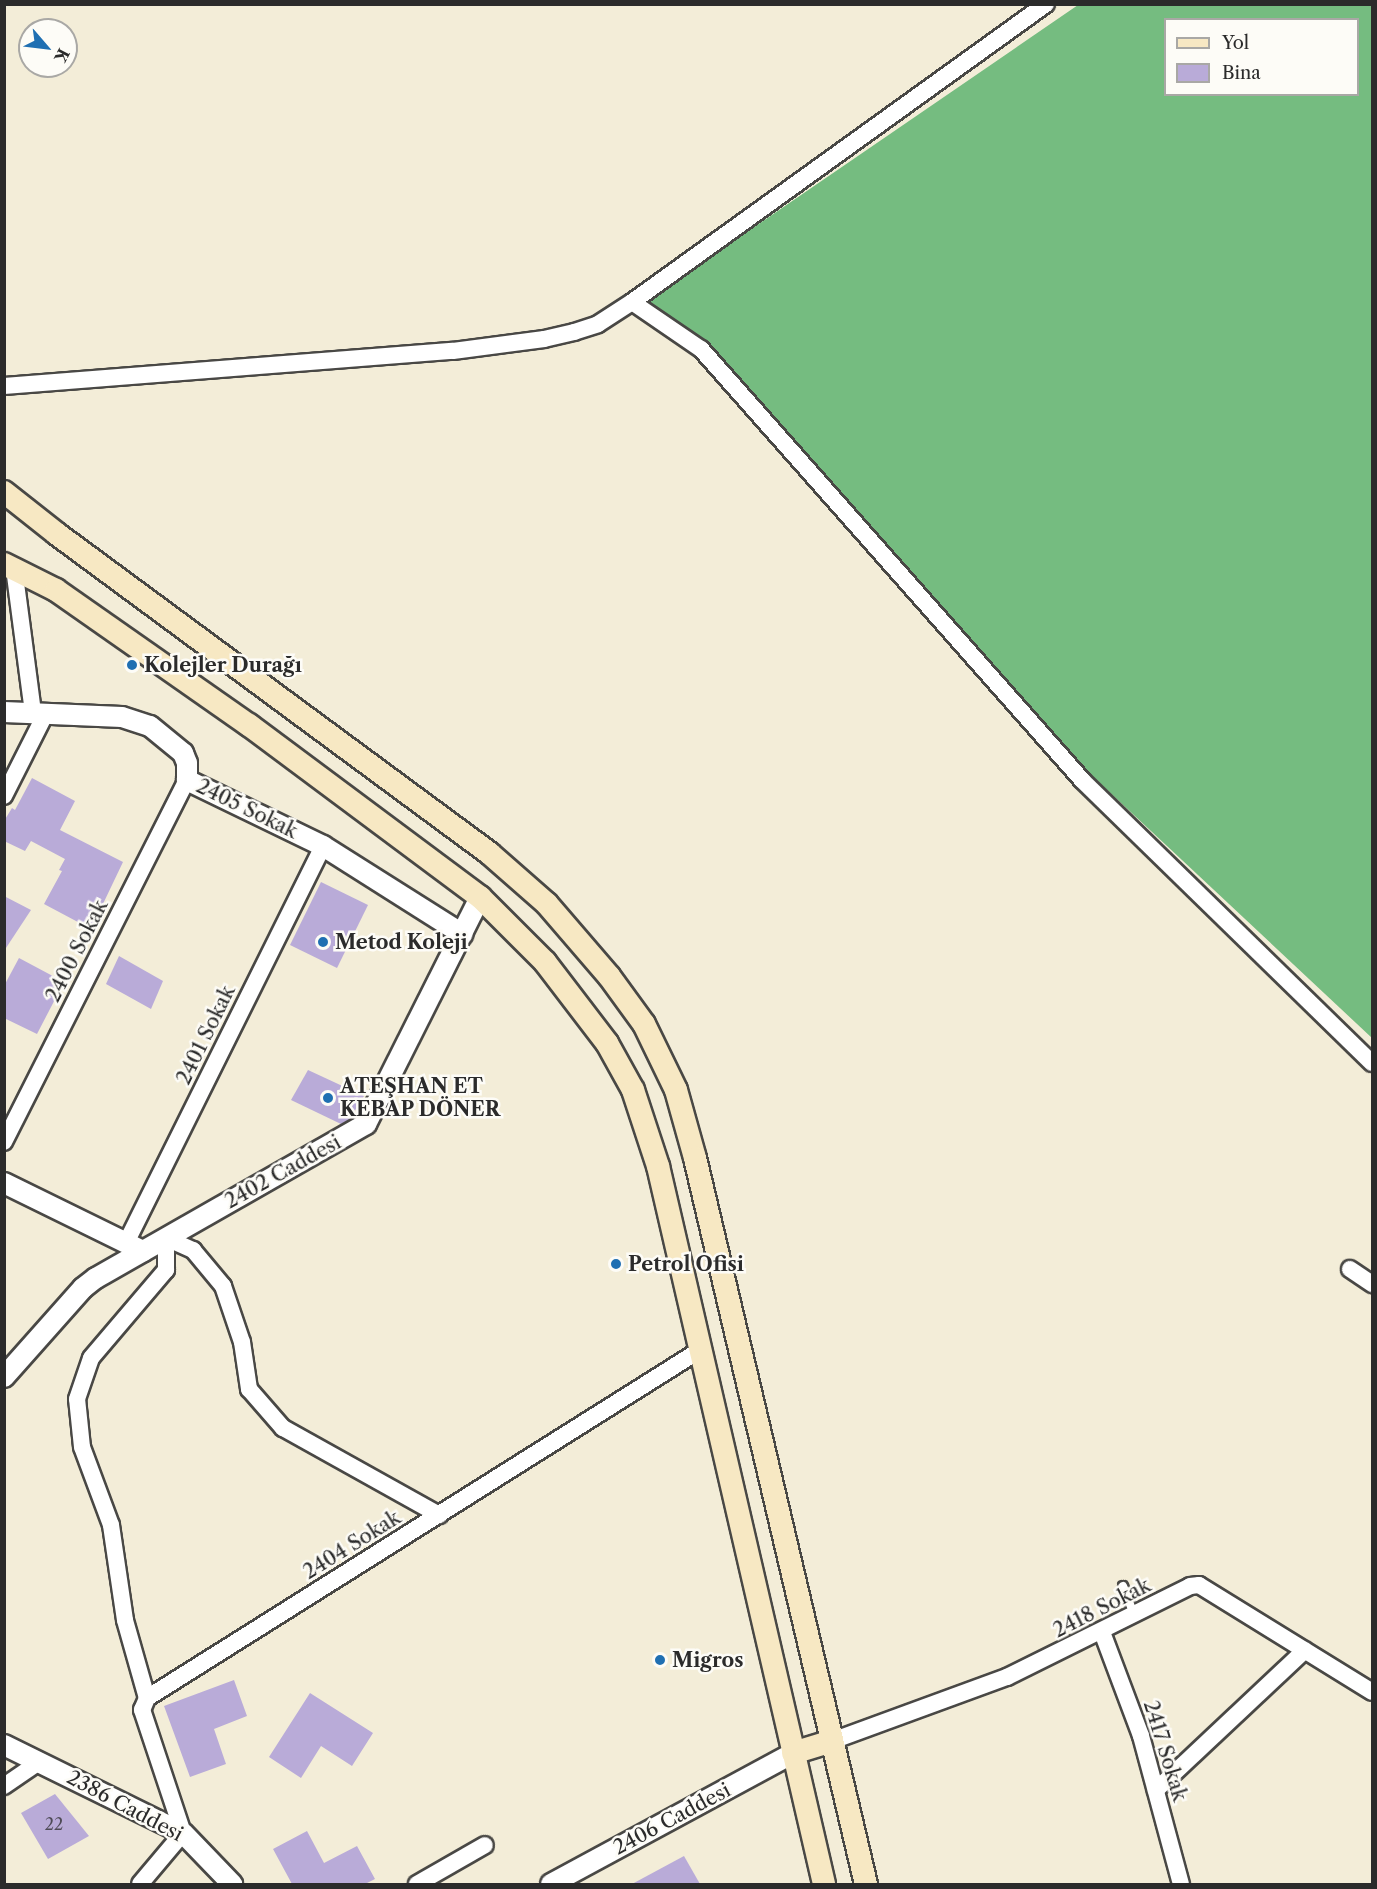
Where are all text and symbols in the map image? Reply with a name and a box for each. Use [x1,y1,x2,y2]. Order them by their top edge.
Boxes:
north arrow [18,18,78,78]
legend [1164,18,1359,96]
text: Yol [1222,32,1249,54]
text: K [50,45,74,66]
text: Bina [1222,62,1261,84]
place label: Kolejler Durağı [144,653,302,677]
marker: Kolejler Durağı [125,658,139,672]
street label: 2405 Sokak [193,774,301,844]
street label: 2400 Sokak [41,896,113,1006]
place label: Metod Koleji [335,930,468,954]
marker: Metod Koleji [316,935,330,949]
street label: 2401 Sokak [172,982,240,1088]
place label: ATEŞHAN ET KEBAP DÖNER [340,1074,501,1121]
marker: ATEŞHAN ET KEBAP DÖNER [321,1091,335,1105]
street label: 2402 Caddesi [221,1130,345,1214]
place label: Petrol Ofisi [628,1252,744,1276]
marker: Petrol Ofisi [609,1257,623,1271]
street label: 2404 Sokak [299,1506,405,1584]
street label: 2418 Sokak [1049,1573,1155,1643]
place label: Migros [672,1648,743,1672]
marker: Migros [653,1653,667,1667]
street label: 2417 Sokak [1138,1698,1192,1804]
street label: 2386 Caddesi [63,1765,187,1847]
street label: 2406 Caddesi [609,1778,735,1860]
house number: 22 [45,1814,63,1834]

